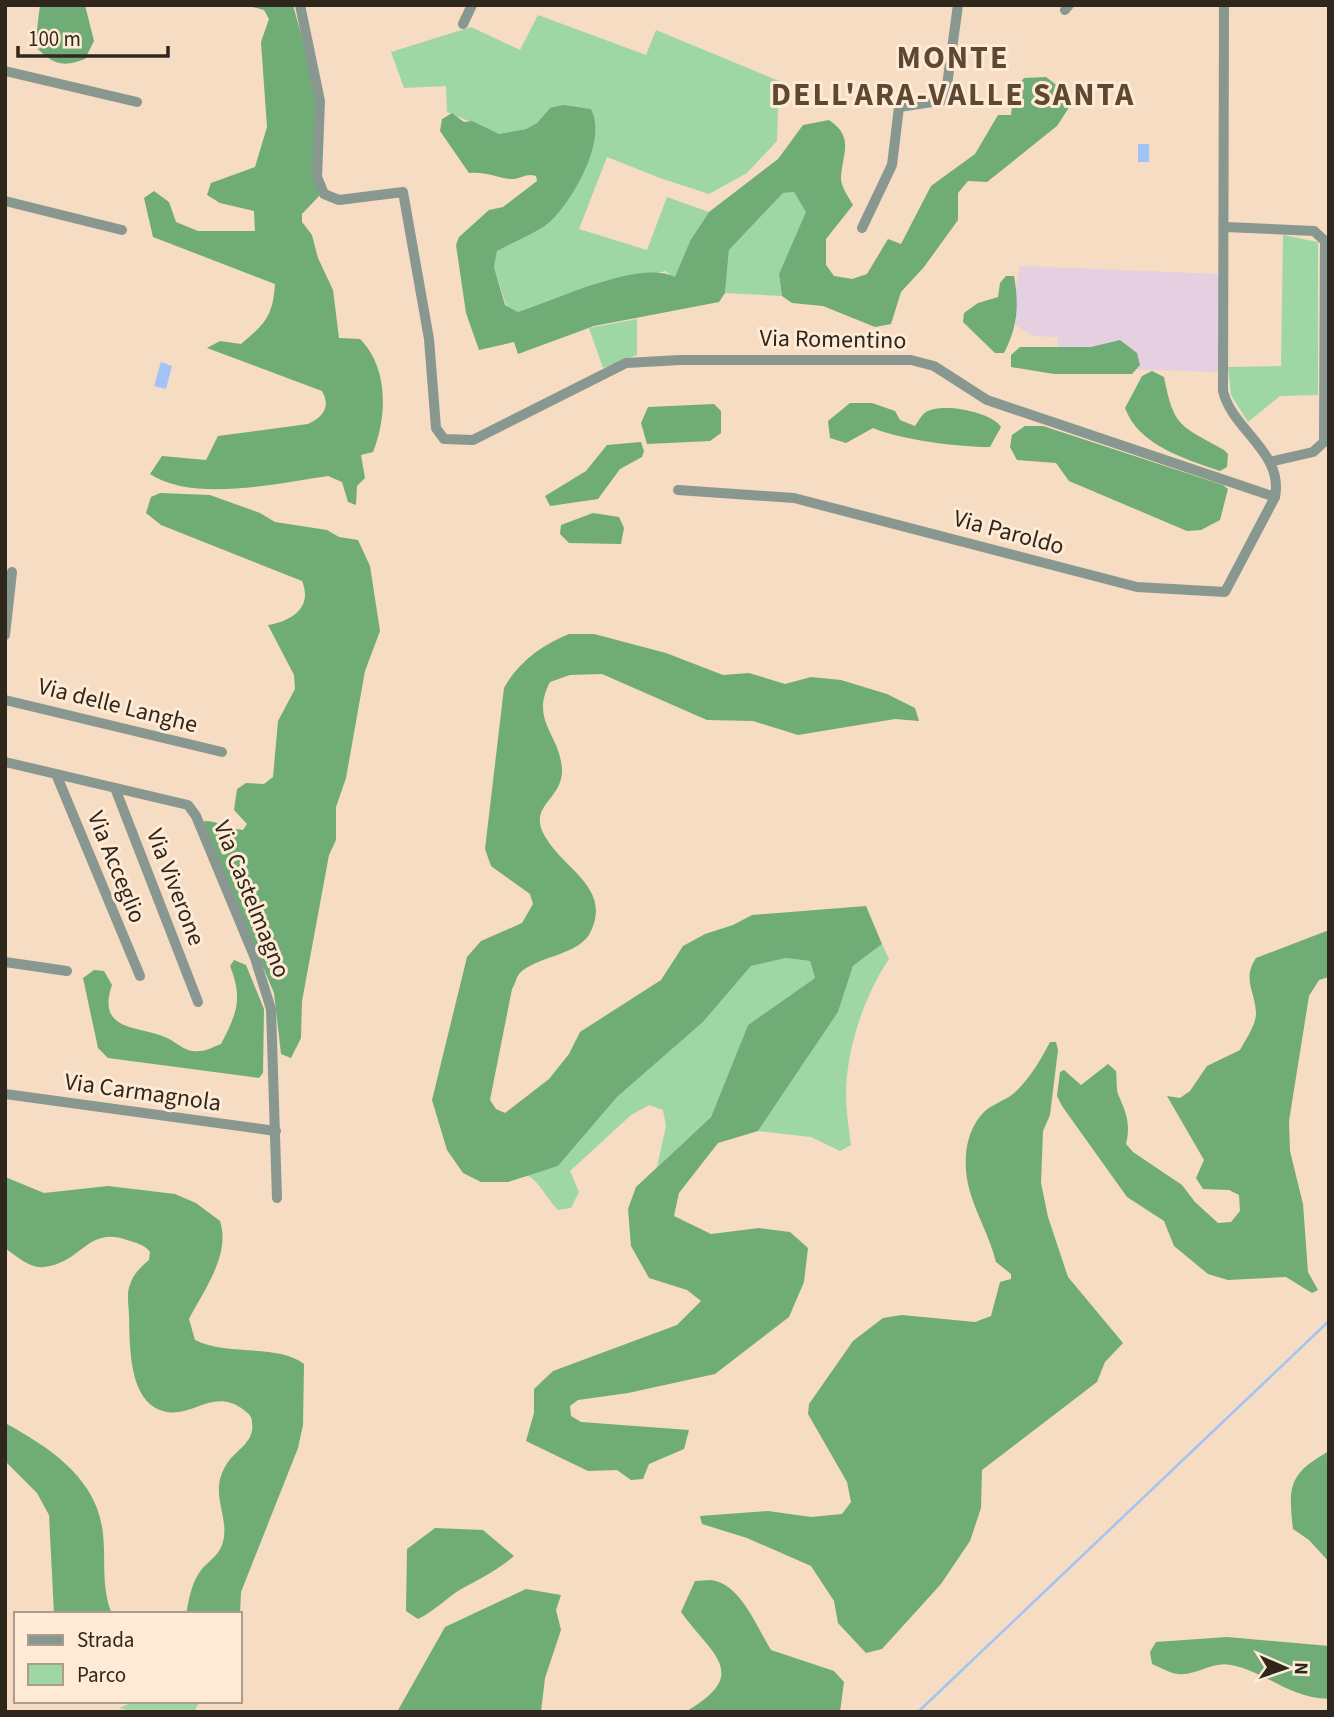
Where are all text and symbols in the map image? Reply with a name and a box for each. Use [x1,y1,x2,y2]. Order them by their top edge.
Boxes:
scale bar [18,14,168,58]
text: 100 m [28,24,81,54]
district label: MONTE DELL'ARA-VALLE SANTA [771,35,1135,118]
street label: Via Romentino [759,321,907,358]
street label: Via Paroldo [950,501,1068,564]
street label: Via delle Langhe [34,669,201,742]
street label: Via Acceglio [78,806,155,928]
street label: Via Castelmagno [204,815,299,983]
street label: Via Viverone [137,824,214,951]
street label: Via Carmagnola [62,1064,223,1121]
legend [14,1612,242,1703]
text: Strada [77,1625,134,1655]
north arrow [1250,1633,1320,1703]
text: Parco [77,1660,126,1690]
text: N [1287,1662,1314,1675]

